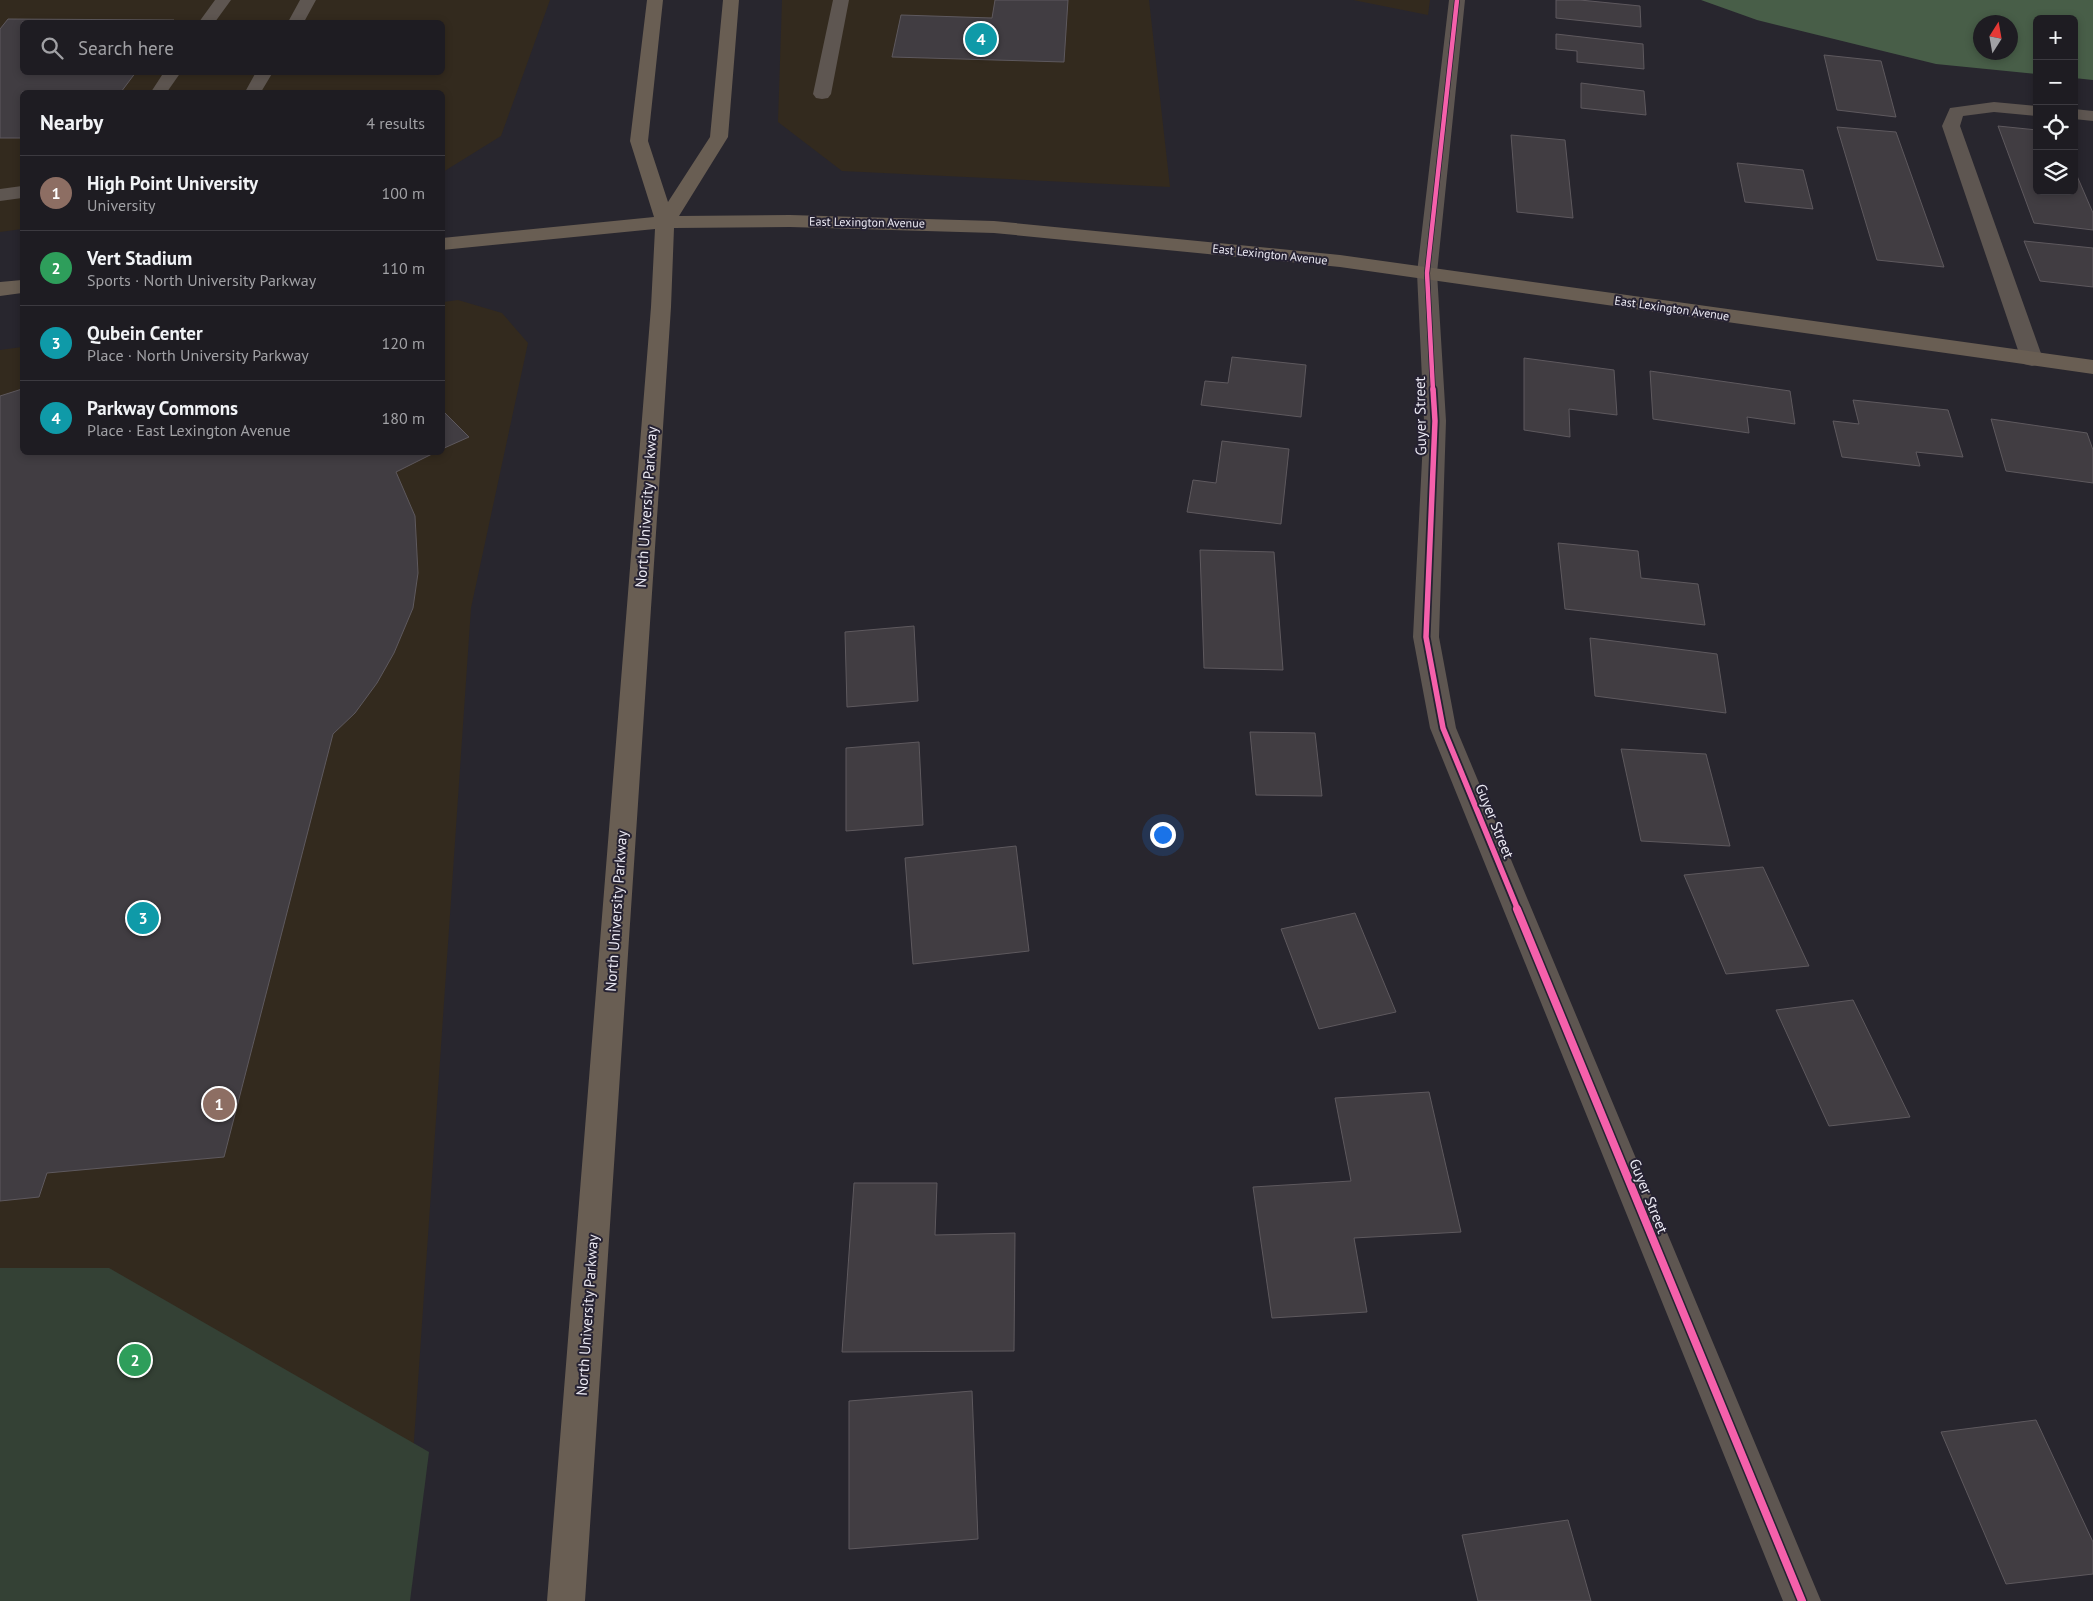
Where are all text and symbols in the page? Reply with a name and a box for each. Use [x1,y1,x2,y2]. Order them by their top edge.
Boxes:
north arrow [1973,15,2018,60]
map controls [2033,15,2078,195]
button: + [2033,15,2078,60]
search box [20,20,445,75]
pin: 4 [965,20,997,58]
icon: search [38,34,66,62]
text: Search here [78,36,174,60]
button: − [2033,60,2078,105]
button: locate [2033,105,2078,150]
text: Nearby [40,109,103,136]
text: 4 results [366,113,425,133]
button: layers [2033,150,2078,195]
text: High Point University [87,171,258,195]
text: 1 [51,183,61,203]
text: 100 m [382,183,425,203]
text: University [87,195,155,215]
street label: East Lexington Avenue [809,213,925,231]
street label: East Lexington Avenue [1212,240,1328,268]
text: Vert Stadium [87,246,192,270]
text: 2 [51,258,61,278]
text: 110 m [382,258,425,278]
text: Sports · North University Parkway [87,270,316,290]
street label: East Lexington Avenue [1614,293,1730,323]
text: Qubein Center [87,321,203,345]
text: 3 [51,333,61,353]
text: 120 m [382,333,425,353]
text: Place · North University Parkway [87,345,309,365]
street label: Guyer Street [1410,376,1430,456]
text: Parkway Commons [87,396,238,420]
text: 4 [51,408,61,428]
text: 180 m [382,408,425,428]
text: Place · East Lexington Avenue [87,420,291,440]
street label: North University Parkway [631,426,661,588]
street label: Guyer Street [1471,781,1519,861]
your location [1150,822,1176,848]
street label: North University Parkway [601,830,631,992]
pin: 3 [127,899,159,937]
pin: 1 [203,1085,235,1123]
street label: Guyer Street [1625,1156,1673,1236]
street label: North University Parkway [572,1234,602,1396]
pin: 2 [119,1341,151,1379]

